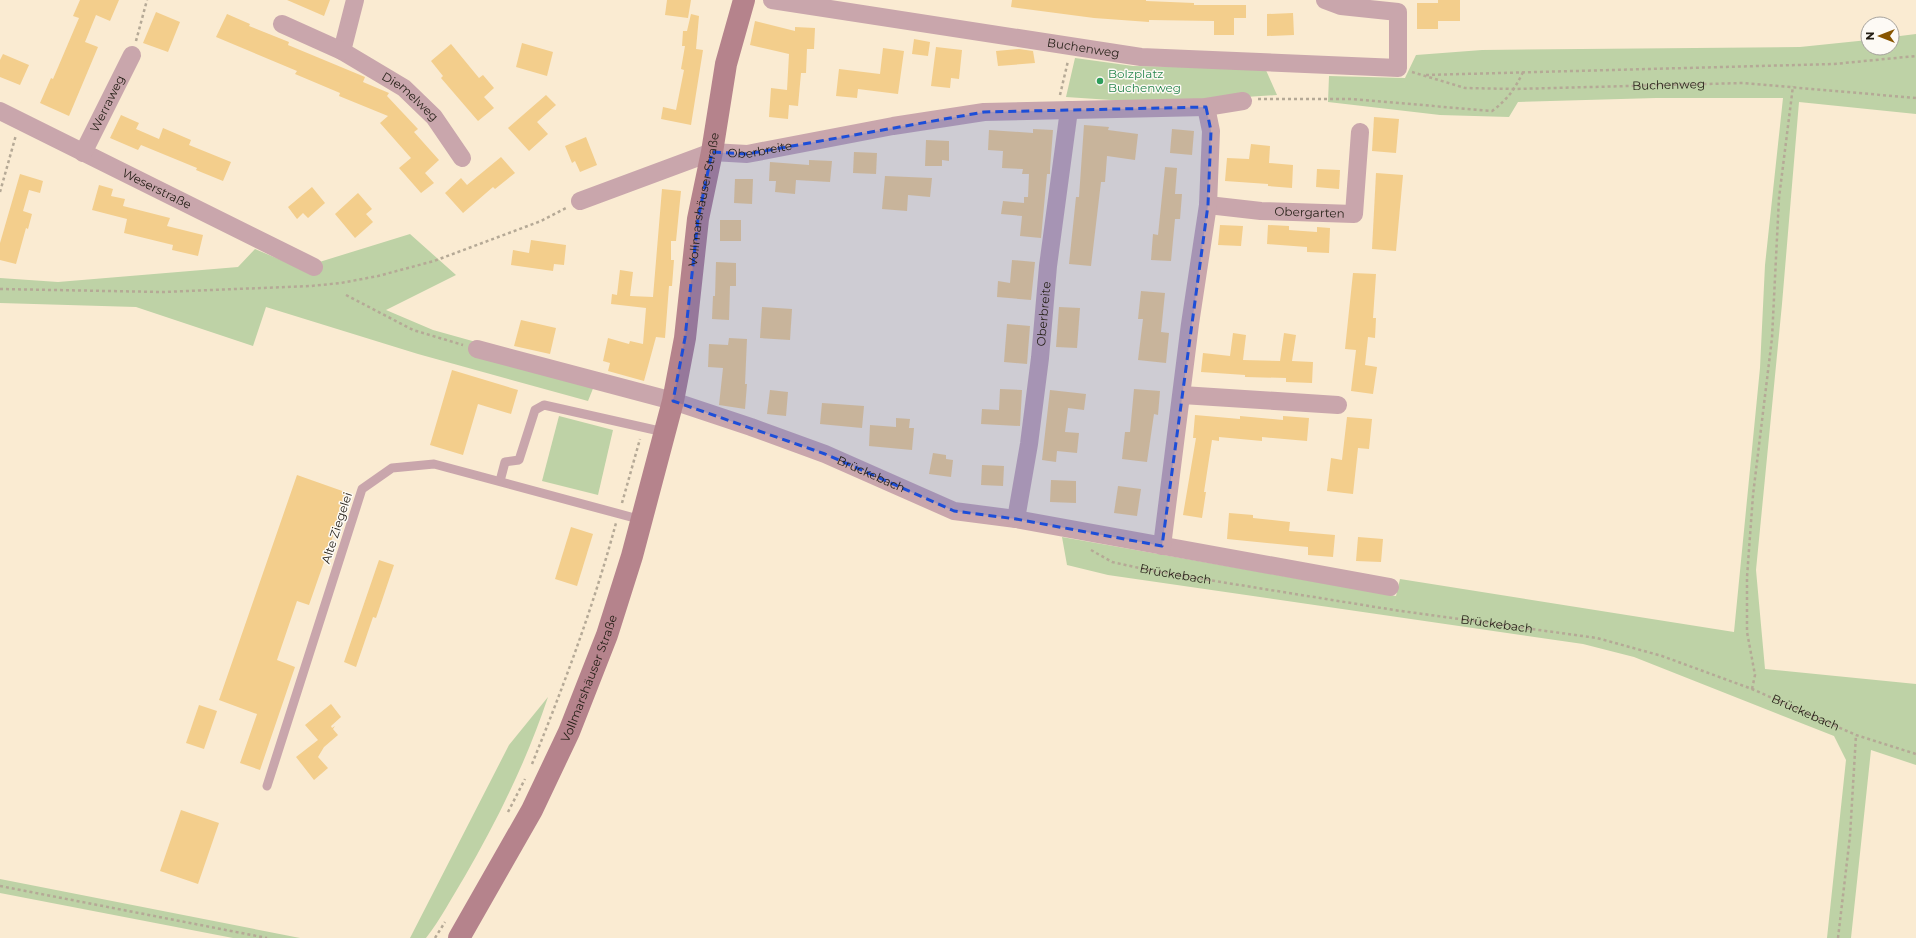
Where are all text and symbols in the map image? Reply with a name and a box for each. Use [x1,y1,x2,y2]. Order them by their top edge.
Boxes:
north arrow [1860,16,1900,56]
text: N [1863,32,1877,40]
street label: Buchenweg [1046,35,1121,61]
place label: Bolzplatz Buchenweg [1108,66,1181,95]
street label: Diemelweg [379,69,442,124]
street label: Werraweg [87,73,128,135]
marker: Bolzplatz Buchenweg [1095,76,1105,86]
street label: Buchenweg [1632,76,1705,93]
street label: Vollmarshäuser Straße [685,132,722,267]
street label: Oberbreite [727,138,793,161]
street label: Weserstraße [120,165,194,212]
street label: Obergarten [1274,203,1345,221]
street label: Oberbreite [1033,281,1054,347]
street label: Brückebach [835,452,907,495]
street label: Alte Ziegelei [318,490,355,565]
street label: Brückebach [1138,560,1213,587]
street label: Brückebach [1460,611,1534,636]
street label: Vollmarshäuser Straße [557,613,620,744]
street label: Brückebach [1769,691,1842,734]

